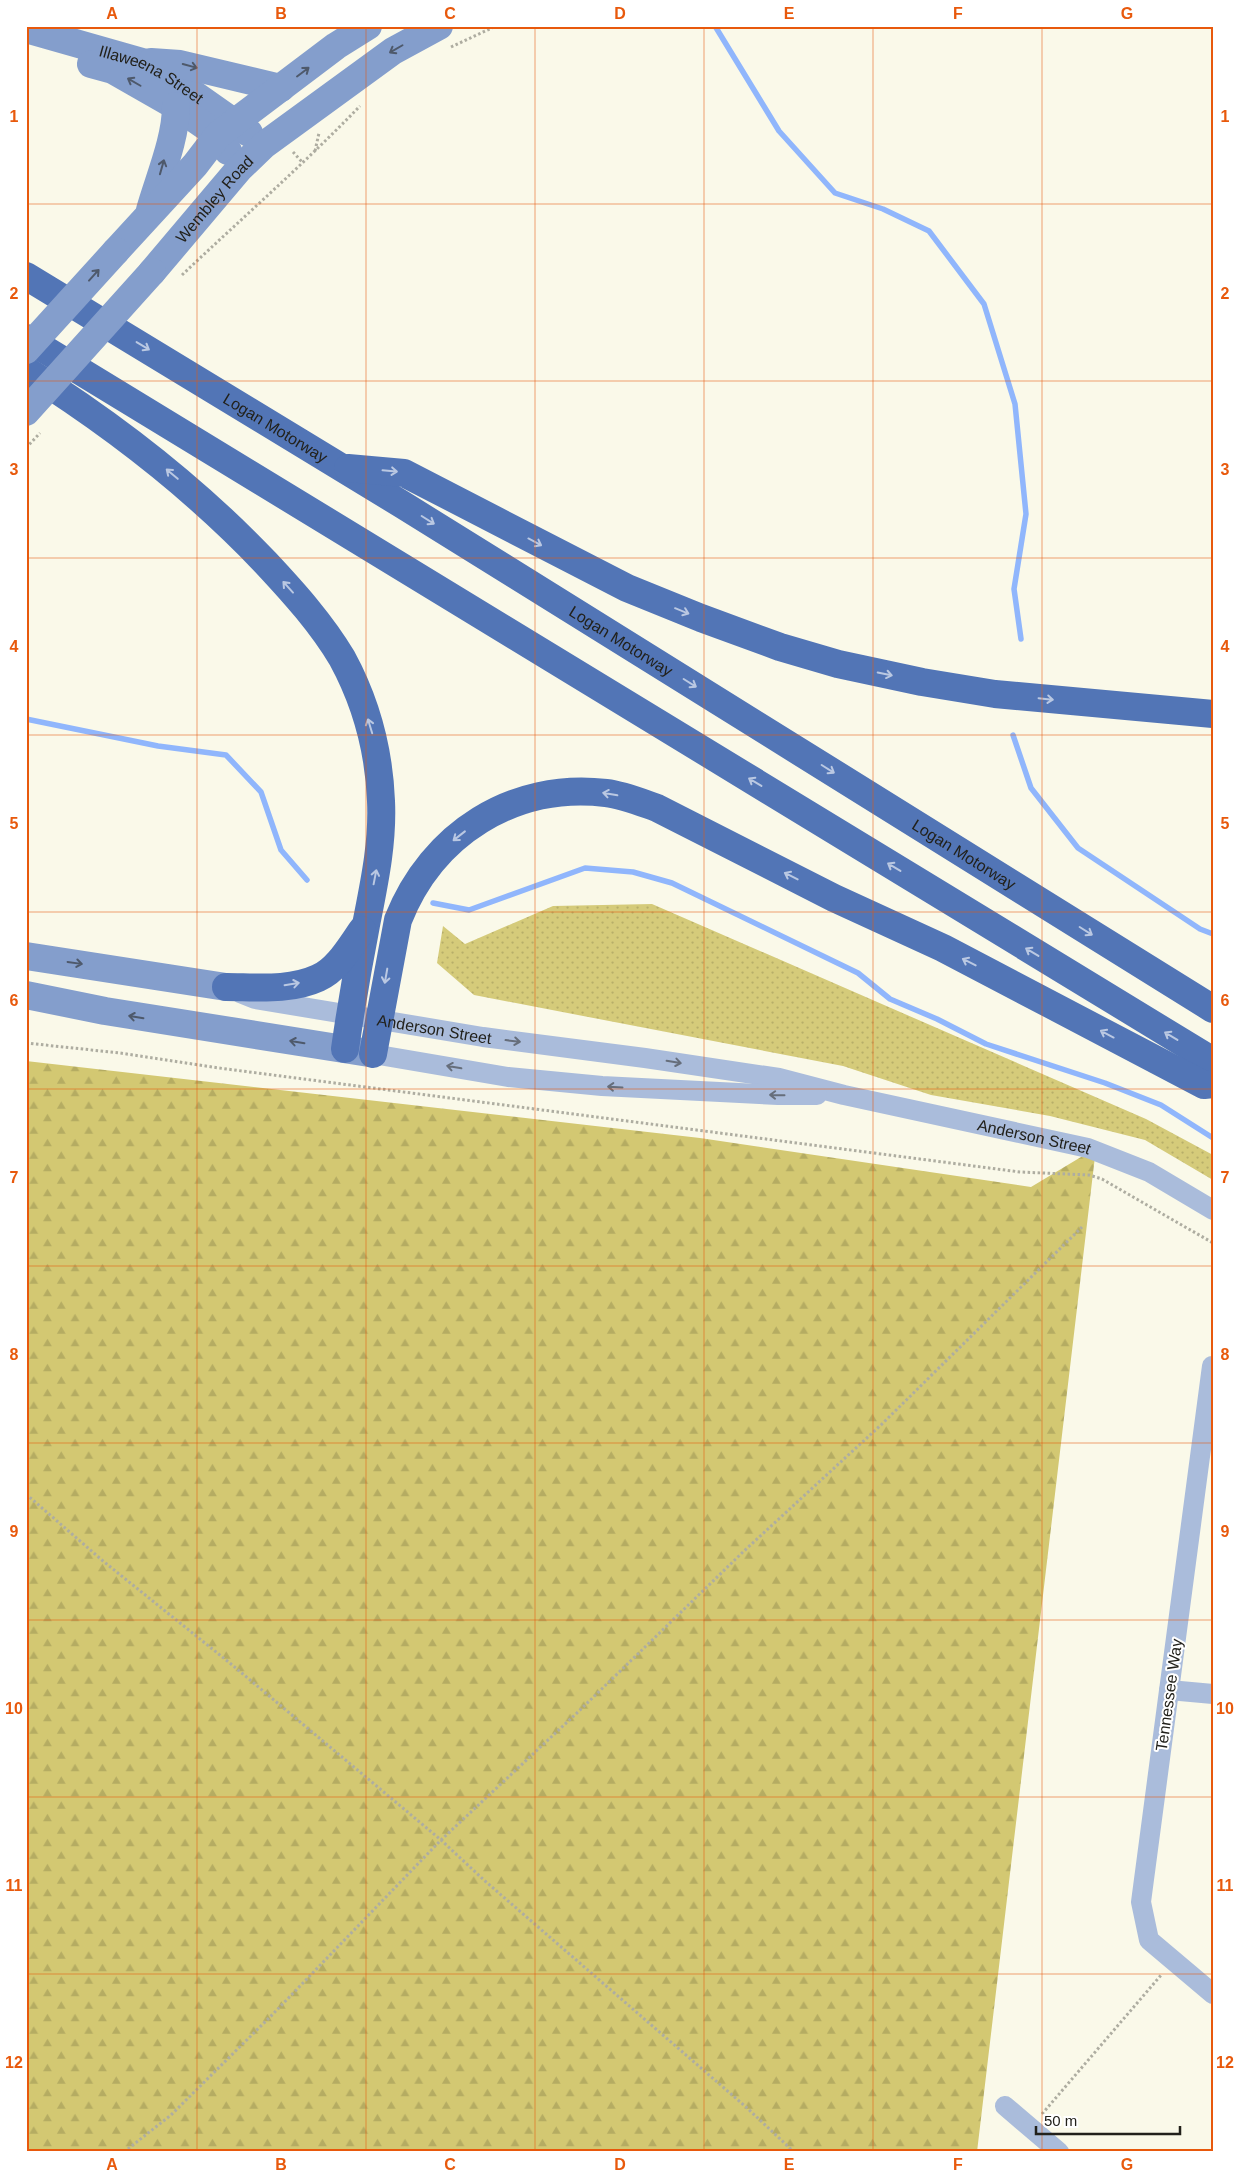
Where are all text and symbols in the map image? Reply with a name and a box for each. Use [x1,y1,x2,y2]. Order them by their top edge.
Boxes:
text: A [106,5,118,22]
text: B [275,5,287,22]
text: C [444,5,456,22]
text: D [614,5,626,22]
text: E [784,5,795,22]
text: F [953,5,963,22]
text: G [1121,5,1133,22]
street label: Illaweena Street [97,42,207,107]
one-way arrow [389,45,404,55]
one-way arrow [182,62,198,72]
one-way arrow [296,66,309,77]
one-way arrow [126,77,141,87]
text: 1 [10,108,19,125]
text: 1 [1221,108,1230,125]
street label: Wembley Road [172,152,256,246]
one-way arrow [158,159,168,175]
one-way arrow [88,269,100,282]
text: 2 [10,285,19,302]
text: 2 [1221,285,1230,302]
one-way arrow [135,342,149,352]
street label: Logan Motorway [221,390,331,466]
text: 3 [10,461,19,478]
text: 3 [1221,461,1230,478]
one-way arrow [382,467,398,476]
one-way arrow [166,468,179,480]
one-way arrow [420,516,434,526]
one-way arrow [528,537,542,547]
one-way arrow [283,581,294,594]
street label: Logan Motorway [566,602,676,679]
one-way arrow [674,606,689,616]
text: 4 [10,638,19,655]
text: 4 [1221,638,1230,655]
one-way arrow [877,670,893,680]
one-way arrow [683,678,697,688]
one-way arrow [1038,694,1054,704]
one-way arrow [364,719,374,735]
one-way arrow [821,763,835,774]
one-way arrow [748,777,762,787]
one-way arrow [603,789,619,799]
text: 5 [10,815,19,832]
text: 5 [1221,815,1230,832]
street label: Logan Motorway [909,816,1019,893]
one-way arrow [452,830,465,841]
one-way arrow [887,861,901,871]
one-way arrow [371,870,381,886]
one-way arrow [784,871,799,880]
one-way arrow [1079,926,1093,936]
one-way arrow [1026,946,1040,956]
one-way arrow [962,957,977,966]
one-way arrow [66,958,82,968]
one-way arrow [381,967,391,983]
one-way arrow [283,979,299,989]
text: 6 [10,992,19,1009]
text: 6 [1221,992,1230,1009]
one-way arrow [129,1011,145,1021]
street label: Anderson Street [376,1011,493,1047]
one-way arrow [1100,1028,1114,1038]
one-way arrow [1165,1031,1179,1041]
one-way arrow [289,1036,305,1046]
one-way arrow [505,1036,521,1046]
one-way arrow [666,1058,682,1068]
one-way arrow [446,1062,462,1072]
one-way arrow [607,1083,623,1092]
one-way arrow [770,1090,786,1100]
street label: Anderson Street [976,1116,1094,1157]
text: 7 [10,1169,19,1186]
text: 7 [1221,1169,1230,1186]
text: 8 [10,1346,19,1363]
text: 8 [1221,1346,1230,1363]
text: 9 [10,1523,19,1540]
text: 9 [1221,1523,1230,1540]
street label: Tennessee Way [1153,1638,1185,1752]
text: 10 [5,1700,23,1717]
text: 10 [1216,1700,1234,1717]
text: 11 [6,1877,23,1894]
text: 11 [1217,1877,1234,1894]
text: 12 [5,2054,23,2071]
text: 12 [1216,2054,1234,2071]
scale bar [1036,2103,1180,2135]
text: 50 m [1044,2112,1077,2129]
text: A [106,2156,118,2173]
text: B [275,2156,287,2173]
text: C [444,2156,456,2173]
text: D [614,2156,626,2173]
text: E [784,2156,795,2173]
text: F [953,2156,963,2173]
text: G [1121,2156,1133,2173]

